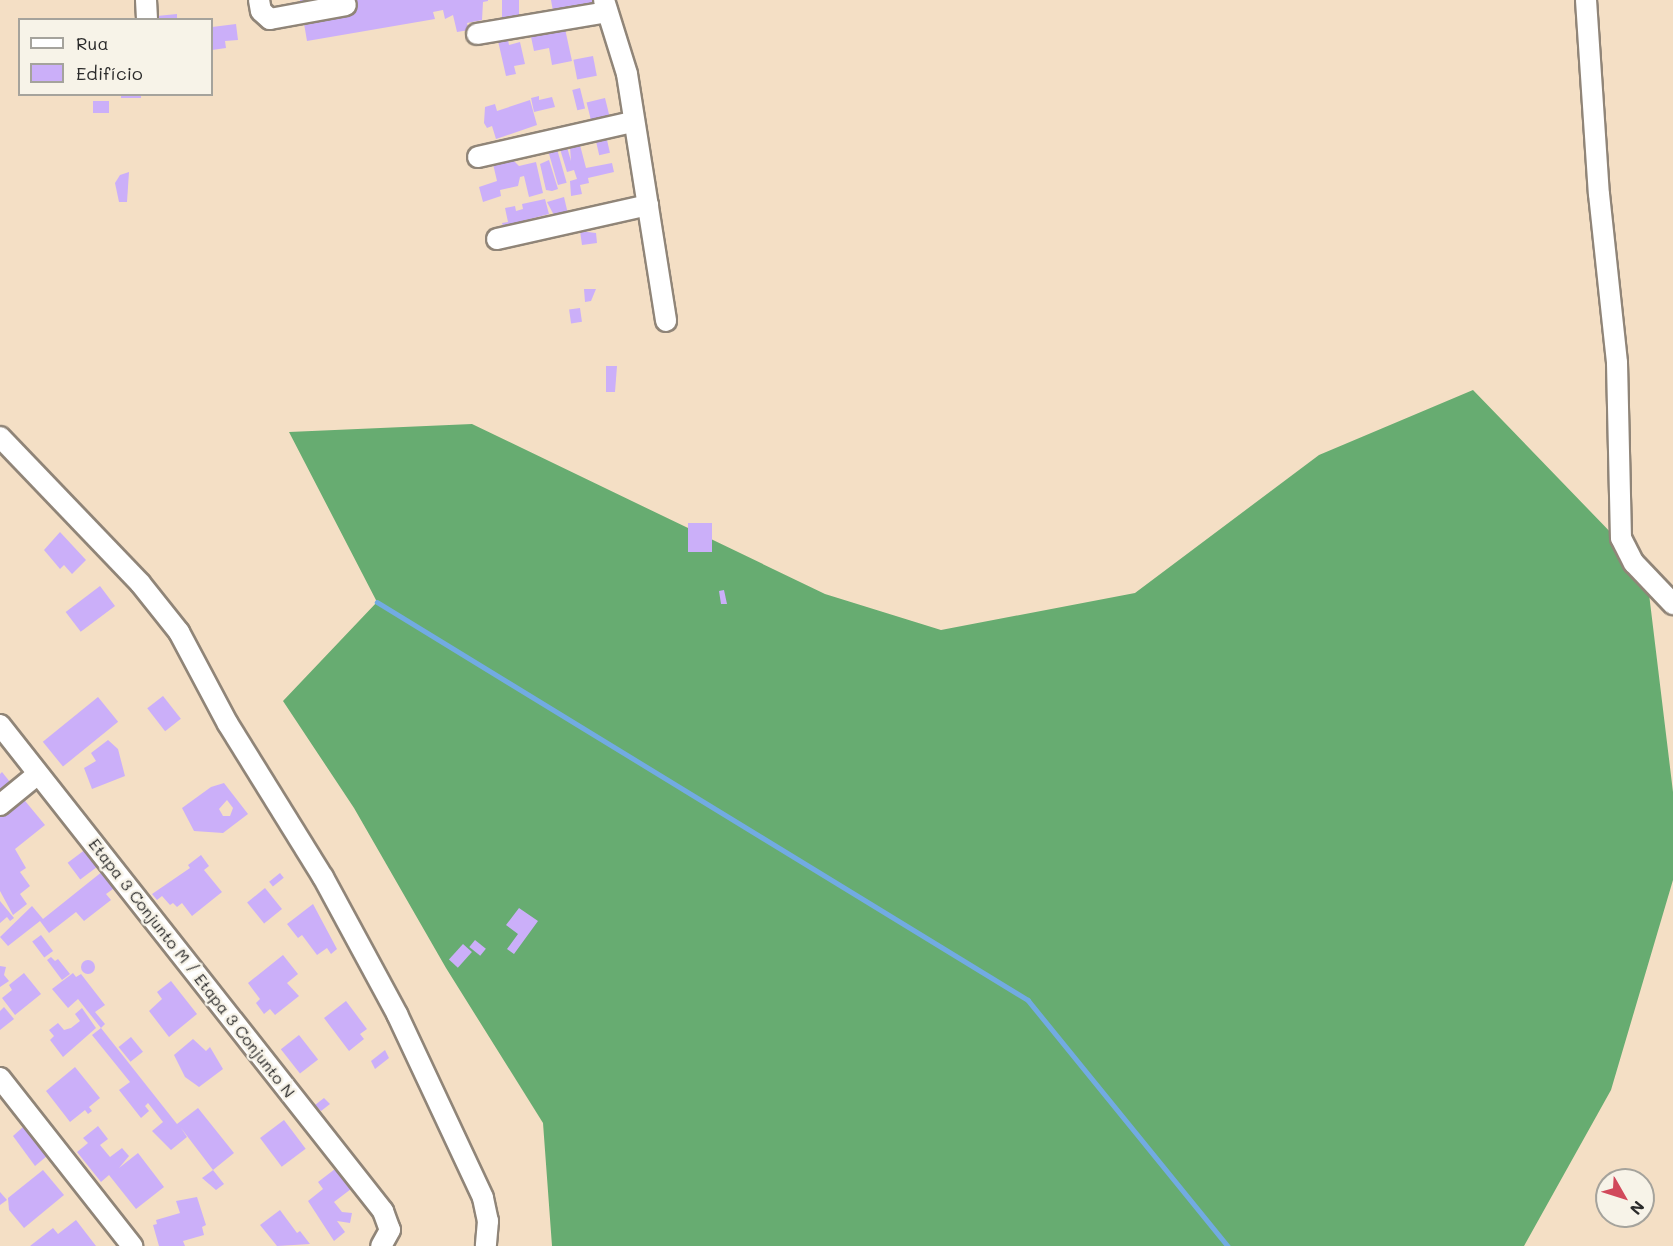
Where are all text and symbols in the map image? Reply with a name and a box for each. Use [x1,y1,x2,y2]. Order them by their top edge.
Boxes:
legend [18,18,213,96]
text: Rua [76,31,109,55]
text: Edifício [76,61,143,85]
street label: Etapa 3 Conjunto M / Etapa 3 Conjunto N [85,835,299,1101]
north arrow [1595,1168,1655,1228]
text: N [1626,1197,1650,1220]

